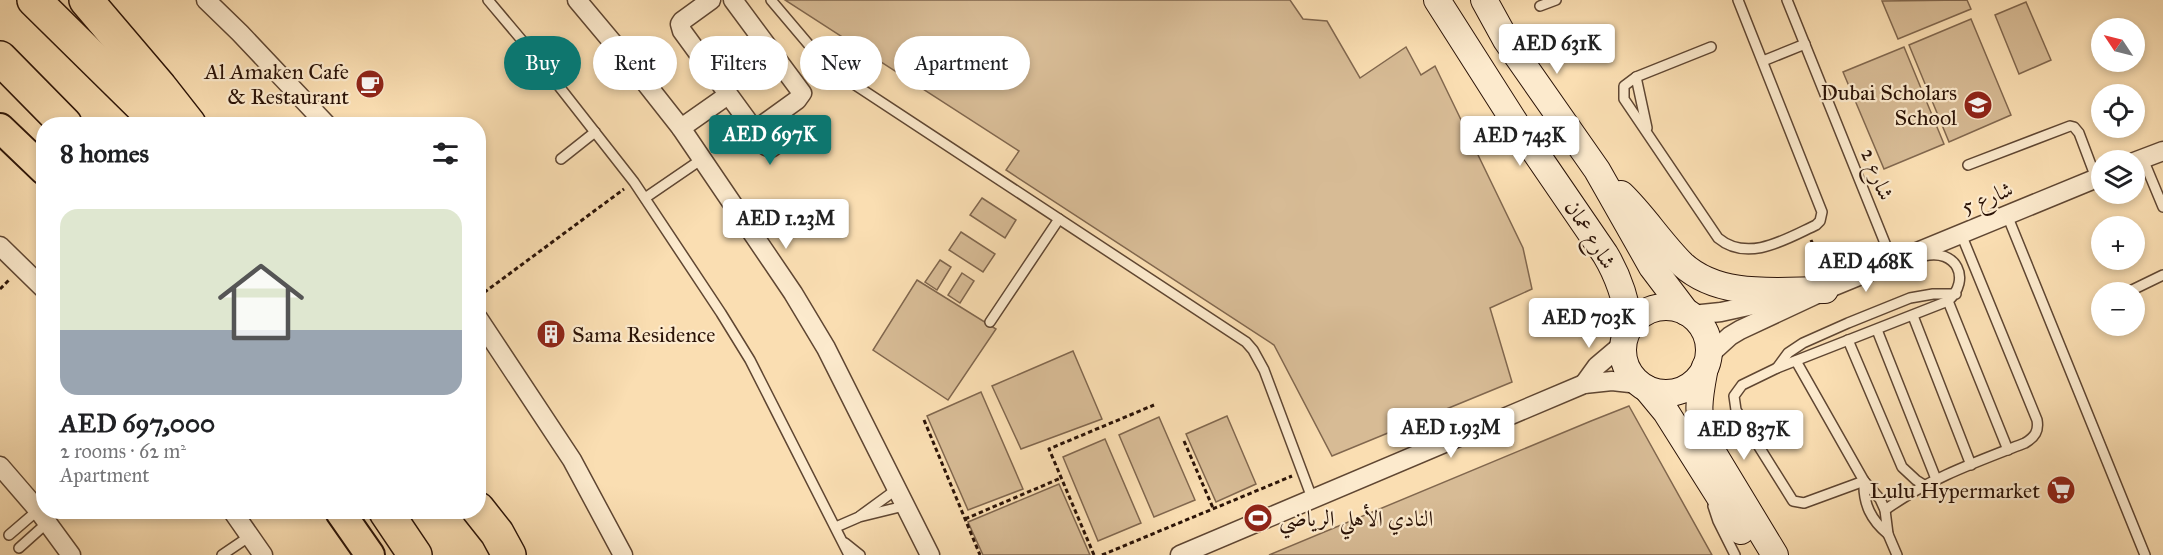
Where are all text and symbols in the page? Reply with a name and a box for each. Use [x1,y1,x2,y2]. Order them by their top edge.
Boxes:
north arrow [2091,18,2145,72]
map controls [2091,18,2145,336]
pin: AED 631K [1495,24,1619,75]
text: AED 631K [1513,31,1601,55]
chip: Buy [504,36,581,90]
chip: Rent [593,36,677,90]
chip: Filters [689,36,788,90]
chip: New [800,36,882,90]
chip: Apartment [894,36,1030,90]
place label: Al Amaken Cafe & Restaurant [203,58,349,110]
cafe icon: Al Amaken Cafe & Restaurant [354,68,386,100]
place label: Dubai Scholars School [1820,79,1957,131]
button: locate [2091,84,2145,138]
school or university icon: Dubai Scholars School [1962,89,1994,121]
pin: AED 697K [708,115,832,166]
pin: AED 743K [1458,116,1582,167]
text: AED 697K [723,122,817,146]
text: AED 743K [1474,123,1566,147]
text: 8 homes [60,137,149,169]
icon: filters [429,137,462,170]
street label: شارع 2 [1850,144,1900,206]
button: layers [2091,150,2145,204]
street label: شارع 5 [1957,175,2019,225]
street label: شارع عمان [1555,195,1622,276]
pin: AED 1.23M [717,199,855,250]
text: AED 1.23M [737,206,835,230]
button: + [2091,216,2145,270]
pin: AED 468K [1804,242,1928,293]
icon: home [207,248,315,356]
text: AED 468K [1819,249,1913,273]
button: − [2091,282,2145,336]
pin: AED 703K [1527,298,1651,349]
text: AED 703K [1543,305,1635,329]
building icon: Sama Residence [535,318,567,350]
place label: Sama Residence [572,321,716,348]
text: AED 697,000 [60,407,215,439]
pin: AED 1.93M [1382,408,1520,459]
pin: AED 837K [1682,410,1806,461]
text: AED 1.93M [1401,415,1501,439]
text: AED 837K [1698,417,1790,441]
text: 2 rooms · 62 m² [60,439,186,463]
text: Apartment [60,463,149,487]
supermarket icon: Lulu Hypermarket [2045,474,2077,506]
place label: Lulu Hypermarket [1870,477,2040,504]
sports icon: النادي الأهلي الرياضي [1242,502,1274,534]
place label: النادي الأهلي الرياضي [1279,503,1433,540]

